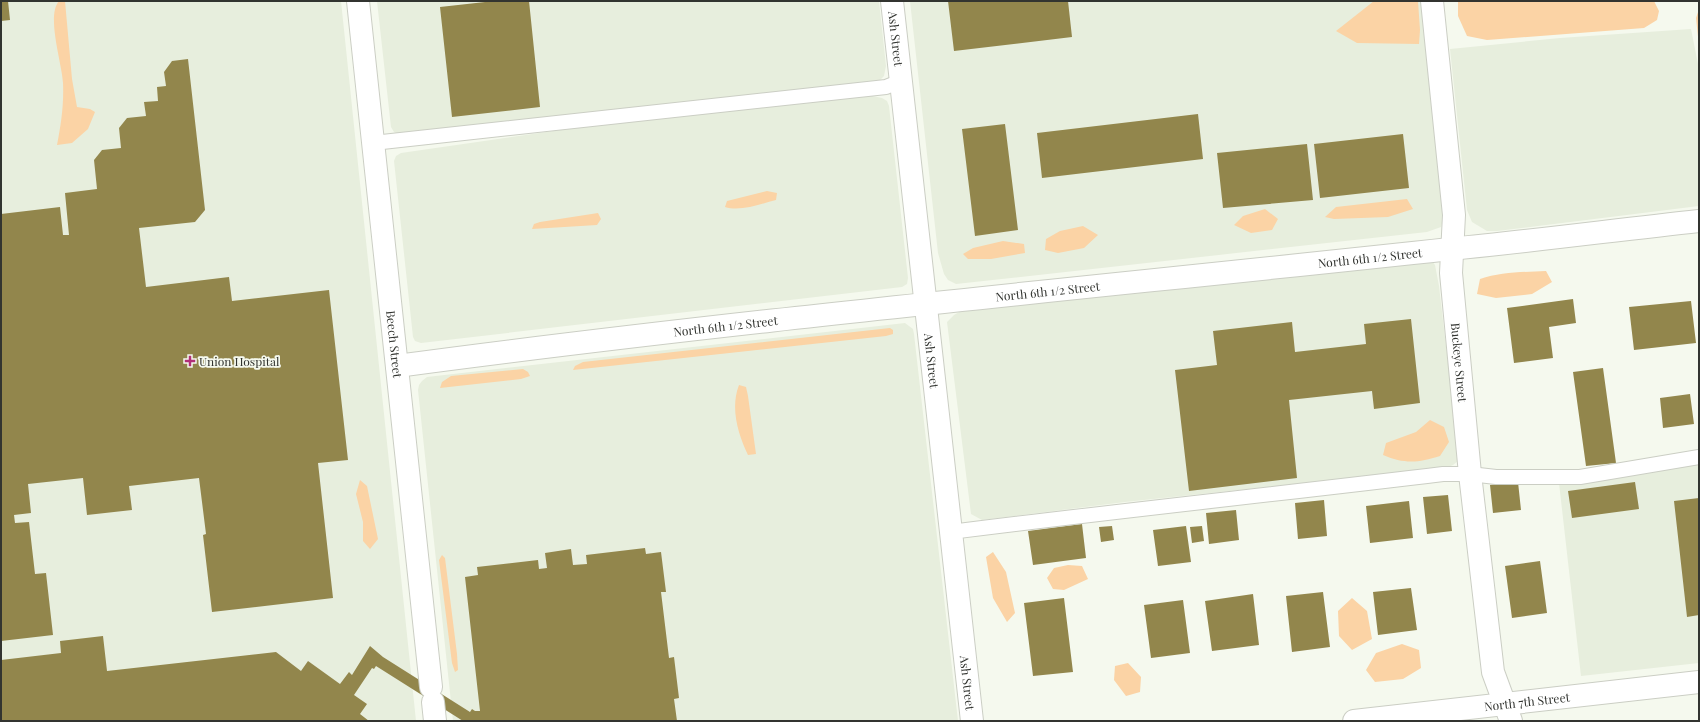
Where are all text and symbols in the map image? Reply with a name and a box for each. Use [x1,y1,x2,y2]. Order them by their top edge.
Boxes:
street label: Ash Street [885,9,907,68]
street label: North 6th 1/2 Street [1317,244,1424,271]
street label: North 6th 1/2 Street [995,278,1101,304]
street label: Beech Street [383,310,406,379]
street label: North 6th 1/2 Street [673,312,779,340]
street label: Buckeye Street [1448,322,1471,404]
street label: Ash Street [921,331,943,390]
place label: Union Hospital [199,353,280,369]
marker: Union Hospital [184,355,196,367]
street label: Ash Street [957,653,979,712]
street label: North 7th Street [1483,689,1571,714]

